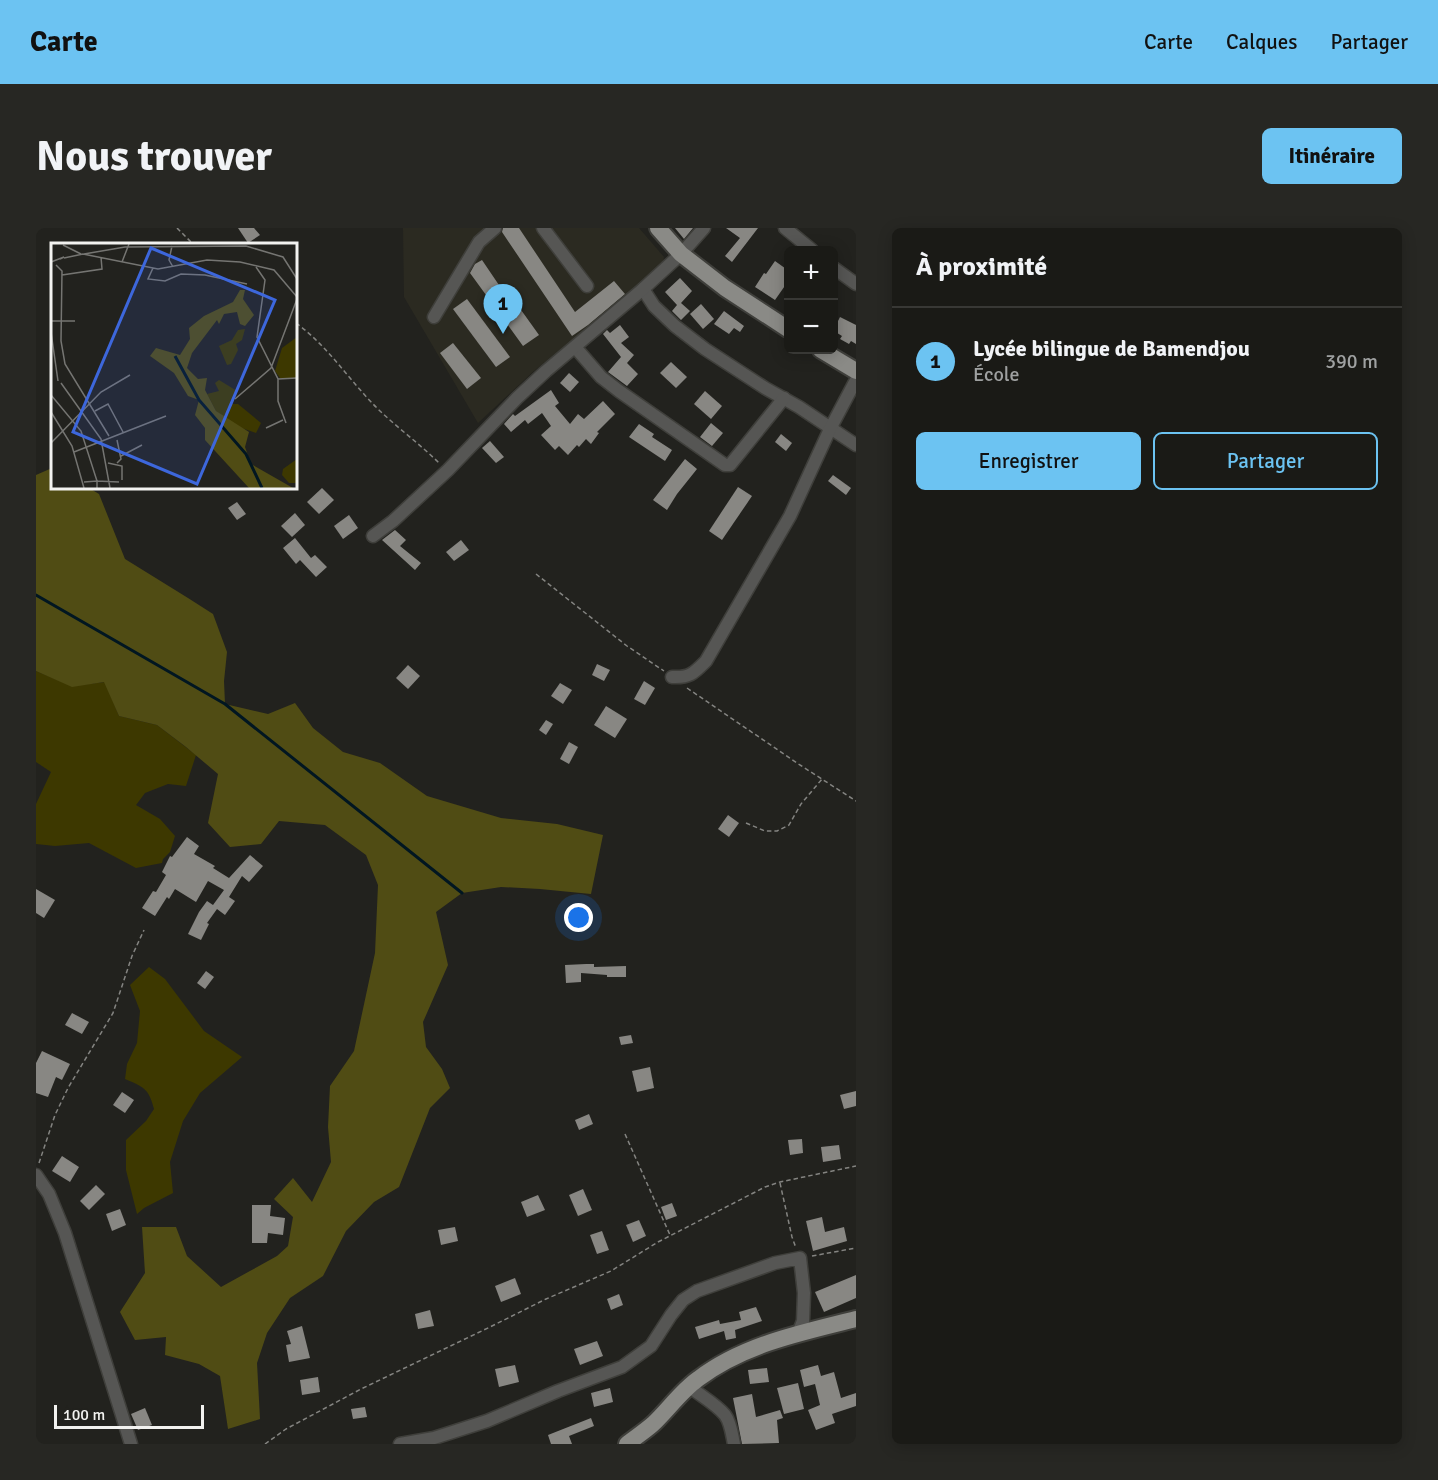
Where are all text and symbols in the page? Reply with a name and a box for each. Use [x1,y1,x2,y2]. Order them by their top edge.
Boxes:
text: Carte [30,25,98,59]
text: Carte [1144,29,1193,55]
text: Calques [1226,29,1297,55]
text: Partager [1330,29,1408,55]
button: Itinéraire [1262,128,1402,184]
text: Nous trouver [36,131,272,182]
inset map [51,243,297,489]
map controls [784,246,838,354]
button: + [784,246,838,300]
text: À proximité [916,251,1047,283]
pin: 1 [484,285,522,334]
button: − [784,300,838,354]
text: Lycée bilingue de Bamendjou [973,335,1250,362]
text: 1 [930,349,941,374]
text: 390 m [1325,349,1378,374]
text: École [973,362,1020,387]
button: Enregistrer [916,432,1141,490]
button: Partager [1153,432,1378,490]
your location [564,903,593,932]
scale bar [54,1402,204,1430]
text: 100 m [63,1405,105,1425]

